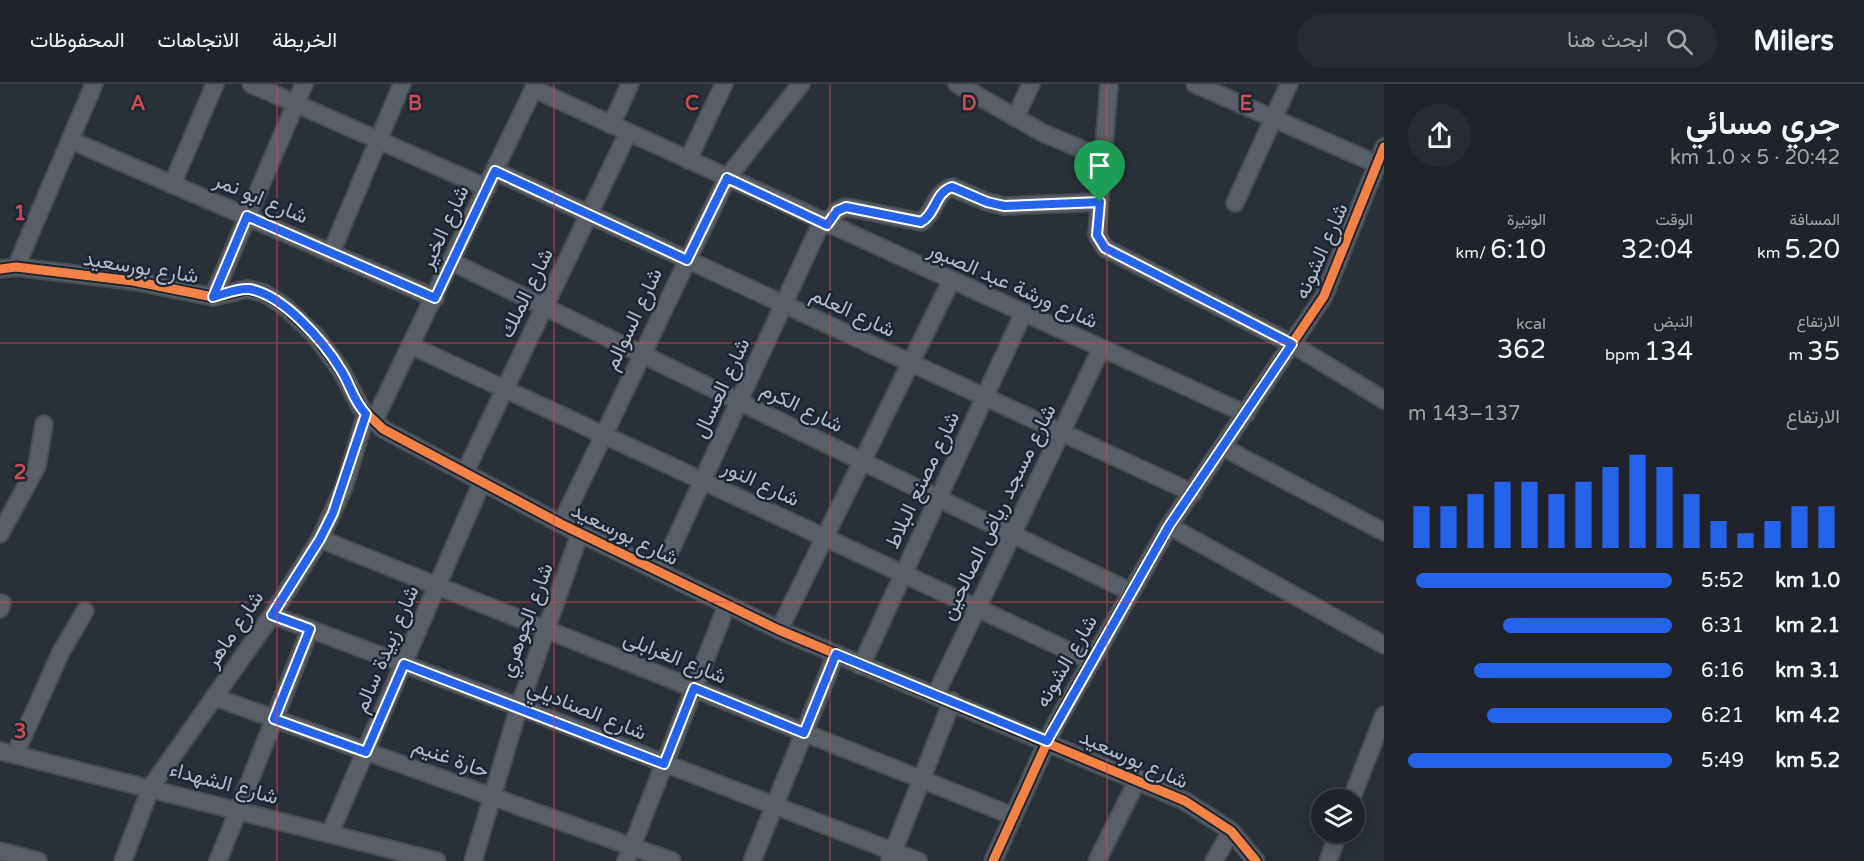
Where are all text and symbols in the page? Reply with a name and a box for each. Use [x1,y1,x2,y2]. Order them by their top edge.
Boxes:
search box [1297,14,1717,68]
text: Milers [1753,24,1834,58]
icon: search [1663,25,1696,58]
text: ابحث هنا [1567,27,1648,53]
text: المحفوظات [30,28,125,53]
text: الاتجاهات [158,28,239,53]
text: الخريطة [272,28,337,53]
text: A [131,92,146,116]
text: B [408,92,422,116]
text: C [685,92,699,116]
text: D [961,92,977,116]
text: E [1240,92,1253,116]
button: share [1408,104,1471,167]
text: جري مسائي [1686,104,1840,143]
pin [1074,140,1125,202]
text: 20:42 · 5 × 1.0 km [1670,146,1840,170]
icon: arrive [1083,149,1116,182]
street label: شارع ابو نمر [209,167,312,230]
street label: شارع الخير [414,181,476,274]
street label: شارع الشونه [1289,199,1355,304]
text: 1 [14,202,26,226]
text: الوتيرة [1507,210,1546,230]
text: الوقت [1655,210,1693,230]
text: المسافة [1789,210,1840,230]
text: 6:10 [1490,234,1546,265]
text: 32:04 [1621,234,1693,265]
text: 5.20 [1785,234,1840,265]
street label: شارع ورشة عبد الصبور [923,236,1102,335]
text: /km [1456,243,1490,263]
text: km [1757,243,1785,263]
street label: شارع الملك [494,244,560,342]
street label: شارع بورسعيد [81,246,200,290]
street label: شارع السوالم [599,264,669,375]
street label: شارع العلم [806,282,899,344]
text: النبض [1653,312,1693,332]
text: الارتفاع [1797,312,1840,332]
text: kcal [1516,314,1546,334]
street label: شارع العسال [687,334,756,443]
text: 362 [1497,334,1546,365]
text: 134 [1644,336,1693,367]
text: 35 [1807,336,1840,367]
text: bpm [1605,345,1644,365]
text: m [1788,345,1807,365]
street label: شارع الكرم [756,377,847,439]
street label: شارع مسجد رياض الصالحين [935,400,1062,625]
text: 137–143 m [1408,402,1521,426]
text: الارتفاع [1786,405,1840,429]
street label: شارع مصنع البلاط [880,408,966,553]
street label: شارع النور [717,454,803,513]
text: 2 [14,461,26,485]
street label: شارع بورسعيد [567,498,682,572]
street label: شارع الجوهري [494,560,562,682]
text: 5:52 [1701,569,1744,593]
text: 1.0 km [1775,569,1840,593]
street label: شارع زبيدة سالم [348,582,425,717]
street label: شارع ماهر [199,586,270,674]
street label: شارع الشونه [1030,611,1104,712]
text: 6:31 [1701,614,1744,638]
text: 2.1 km [1775,614,1840,638]
street label: شارع الغرابلى [619,626,730,690]
text: 6:16 [1701,659,1744,683]
text: 3.1 km [1775,659,1840,683]
street label: شارع الصناديلي [522,675,650,749]
text: 6:21 [1701,704,1744,728]
text: 4.2 km [1775,704,1840,728]
text: 3 [14,720,26,744]
street label: شارع بورسعيد [1075,724,1192,795]
street label: حارة غنيم [409,733,492,785]
text: 5:49 [1701,749,1744,773]
text: 5.2 km [1775,749,1840,773]
street label: شارع الشهداء [167,757,281,811]
map controls [1311,789,1365,843]
button: layers [1311,789,1365,843]

